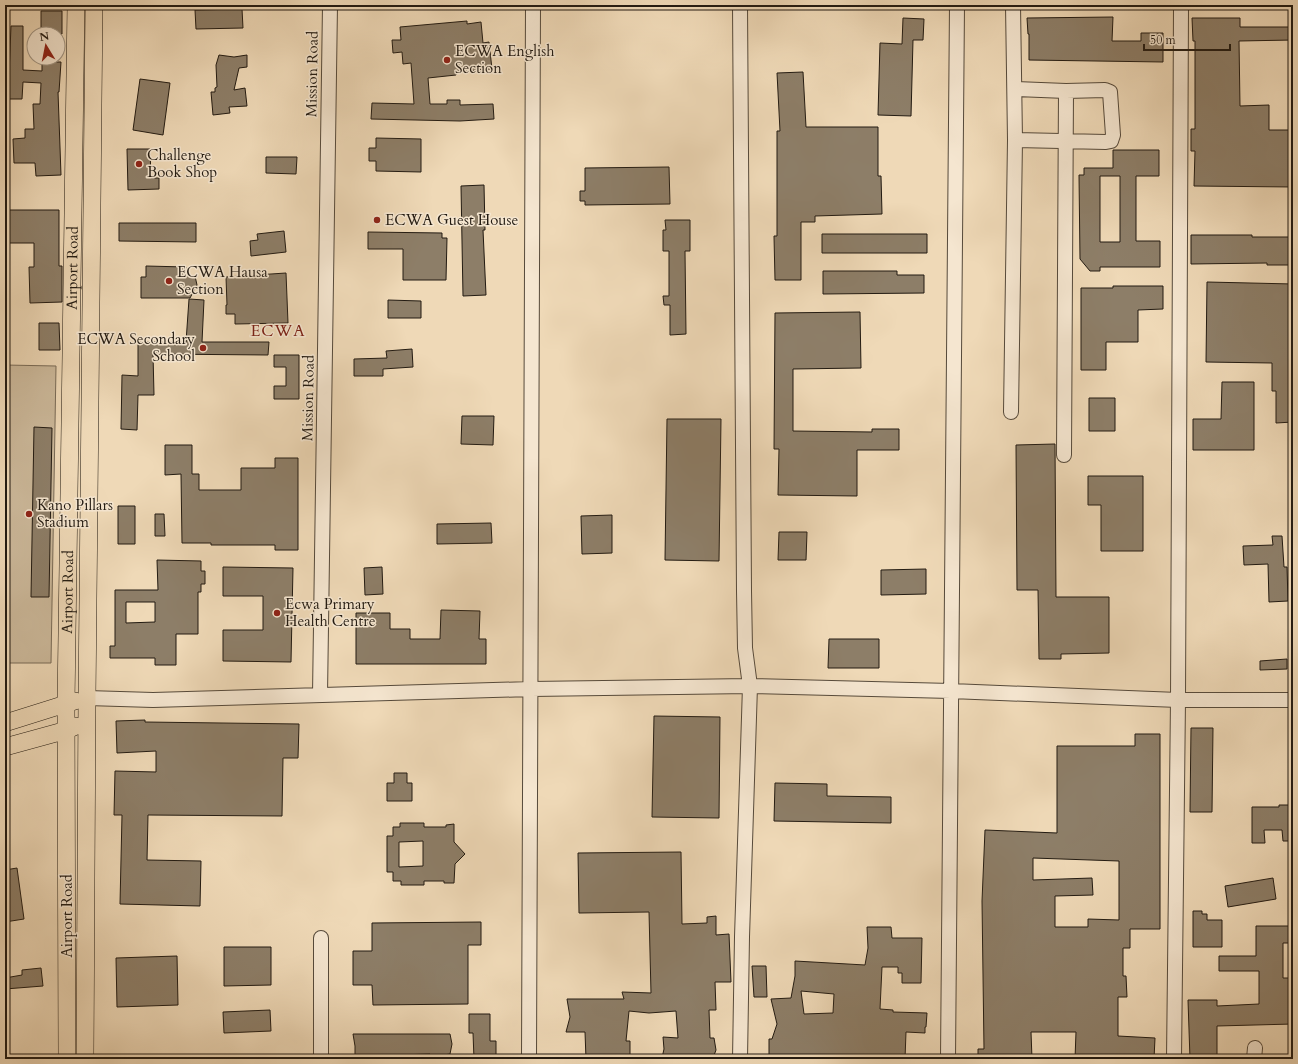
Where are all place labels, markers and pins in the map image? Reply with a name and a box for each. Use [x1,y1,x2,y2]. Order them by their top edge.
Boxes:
place label: ECWA English Section [455,41,555,78]
marker: ECWA English Section [442,55,452,65]
place label: Challenge Book Shop [147,145,217,182]
marker: Challenge Book Shop [134,159,144,169]
place label: ECWA Guest House [385,210,519,230]
marker: ECWA Guest House [372,215,382,225]
place label: ECWA Hausa Section [177,262,268,299]
marker: ECWA Hausa Section [164,276,174,286]
place label: ECWA Secondary School [77,329,195,366]
marker: ECWA Secondary School [198,343,208,353]
place label: Kano Pillars Stadium [37,495,113,532]
marker: Kano Pillars Stadium [24,509,34,519]
place label: Ecwa Primary Health Centre [285,594,376,631]
marker: Ecwa Primary Health Centre [272,608,282,618]

